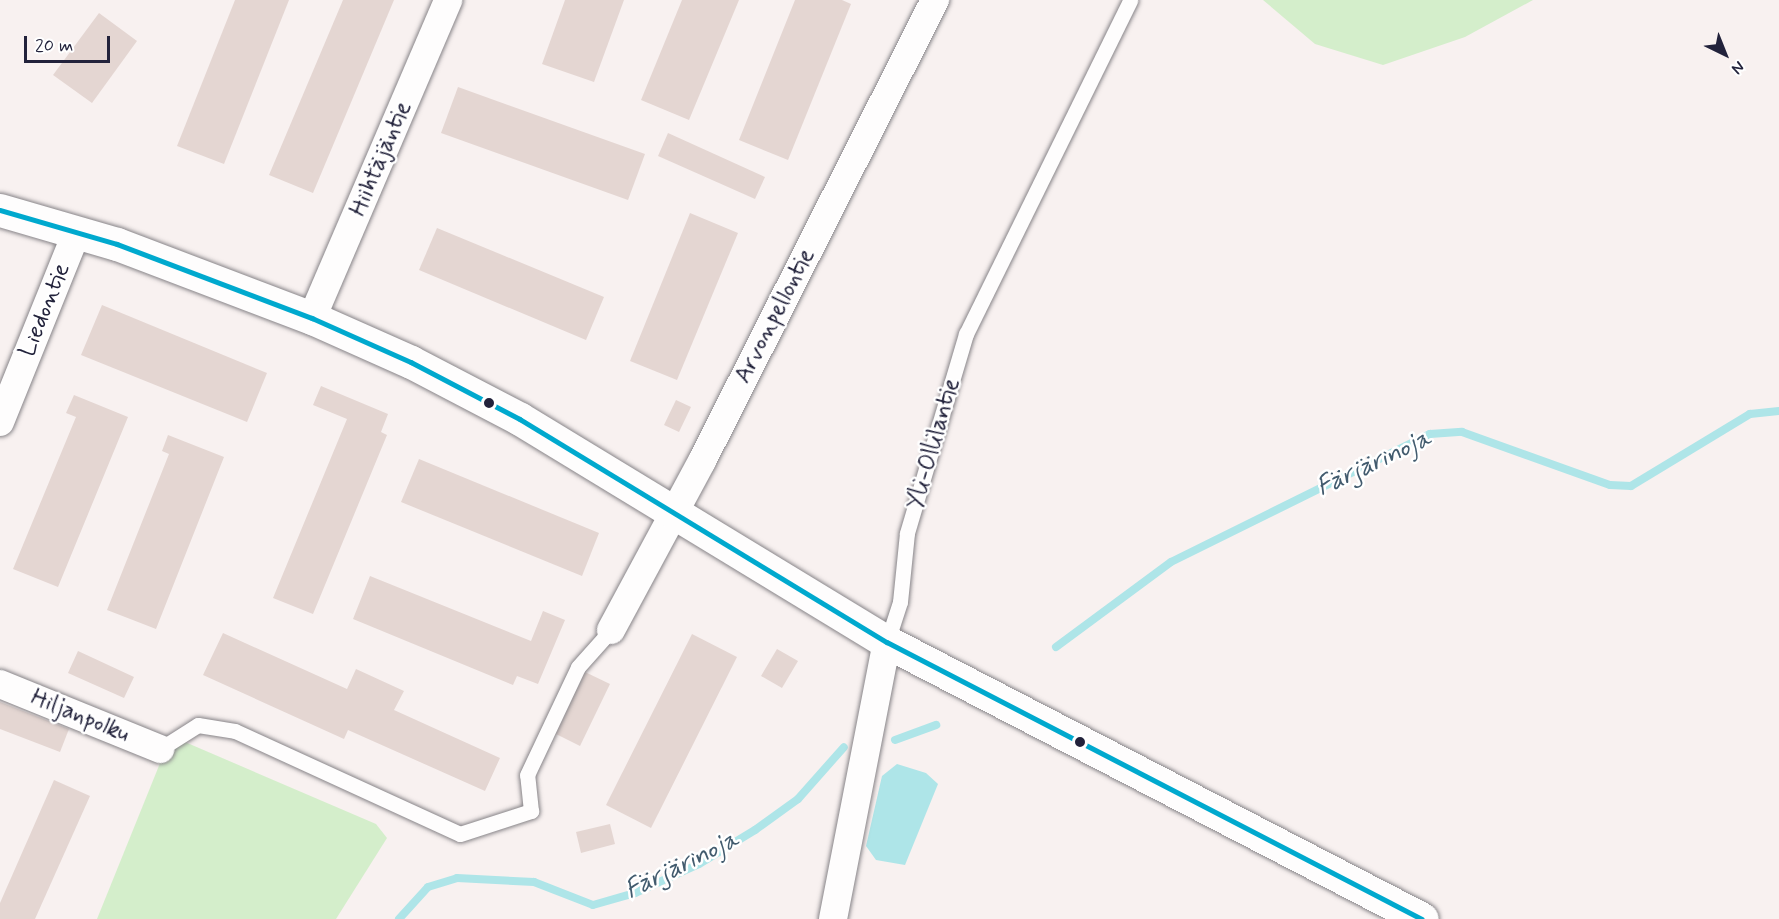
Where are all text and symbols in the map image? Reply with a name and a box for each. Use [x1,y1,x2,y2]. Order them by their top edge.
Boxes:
scale bar [27,24,112,62]
north arrow [1695,24,1755,84]
text: 20 m [35,34,73,58]
text: N [1727,56,1749,79]
street label: Hiihtäjäntie [344,97,418,221]
street label: Arvonpellontie [729,244,821,388]
street label: Liedontie [13,259,77,361]
street label: Yli-Ollilantie [902,375,966,513]
unlabelled marker [483,397,495,409]
water label: Färjärinoja [1312,424,1436,504]
street label: Hiljanpolku [27,683,133,749]
unlabelled marker [1074,736,1086,748]
water label: Färjärinoja [620,825,744,907]

